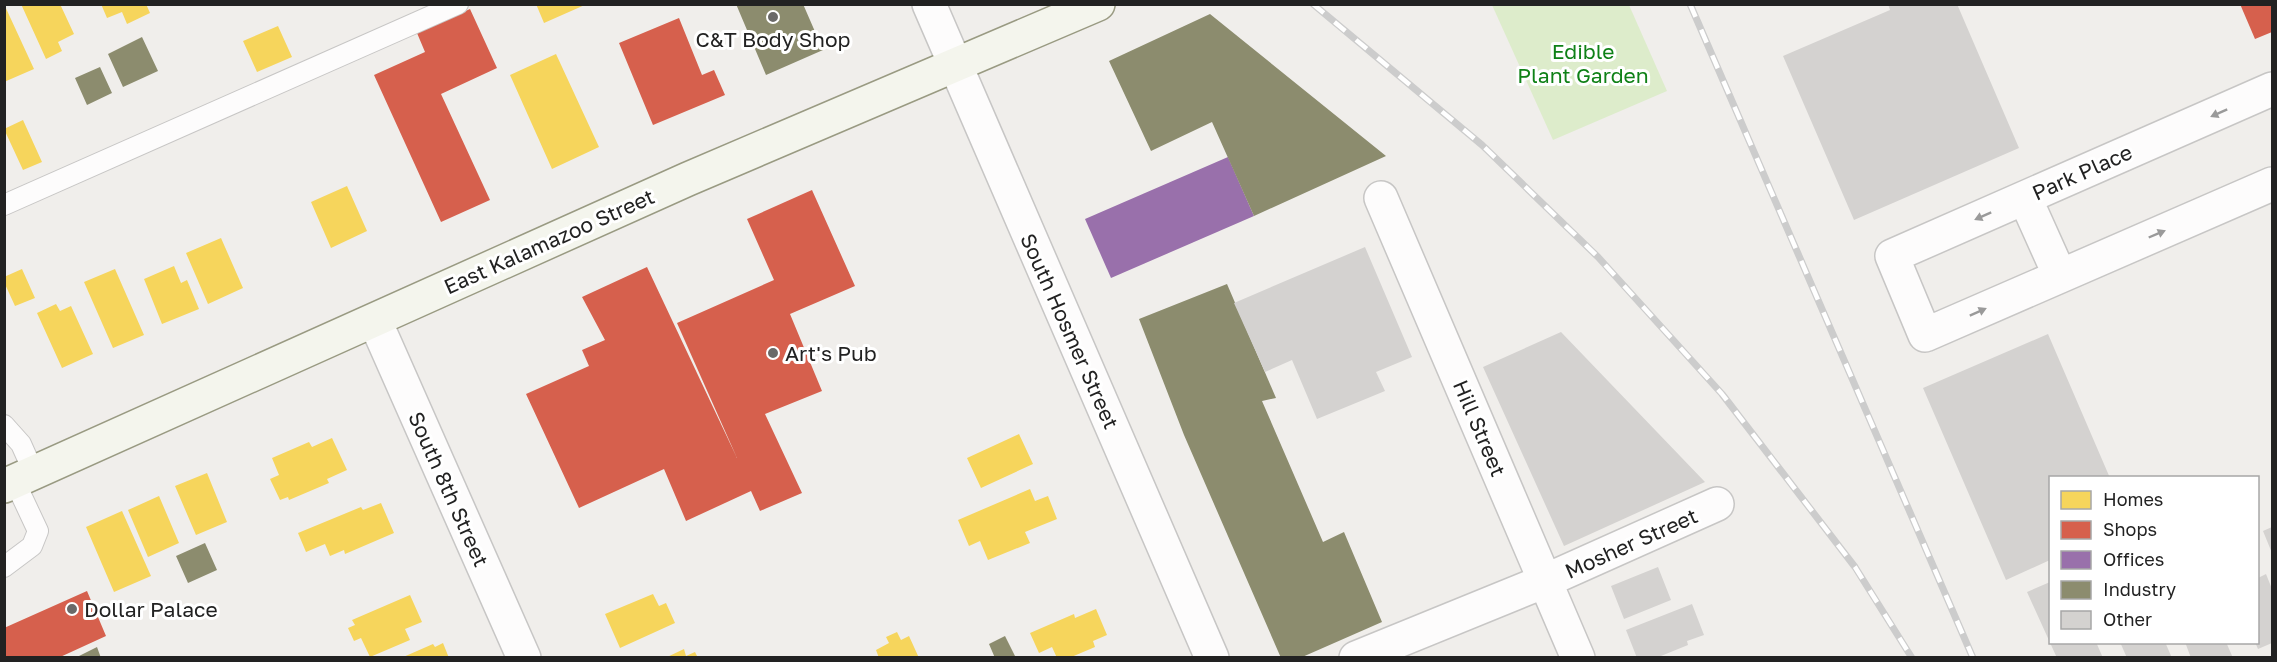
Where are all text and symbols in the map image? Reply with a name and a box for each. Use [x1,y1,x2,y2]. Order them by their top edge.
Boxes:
marker: C&T Body Shop [766,10,780,24]
place label: C&T Body Shop [695,26,851,52]
park label: Edible Plant Garden [1517,38,1649,88]
one-way arrow [2210,108,2228,118]
street label: Park Place [2028,138,2136,206]
street label: East Kalamazoo Street [440,183,658,299]
one-way arrow [1973,211,1991,221]
street label: South Hosmer Street [1015,229,1125,433]
one-way arrow [2149,229,2167,239]
one-way arrow [1970,307,1987,316]
place label: Art's Pub [785,340,877,366]
marker: Art's Pub [766,346,780,360]
street label: Hill Street [1448,376,1512,480]
street label: South 8th Street [403,407,495,571]
legend [2049,476,2259,644]
text: Homes [2103,488,2163,510]
street label: Mosher Street [1561,502,1701,584]
text: Shops [2103,518,2157,540]
text: Offices [2103,548,2164,570]
text: Industry [2103,578,2176,600]
place label: Dollar Palace [84,596,218,622]
marker: Dollar Palace [65,602,79,616]
text: Other [2103,608,2152,630]

